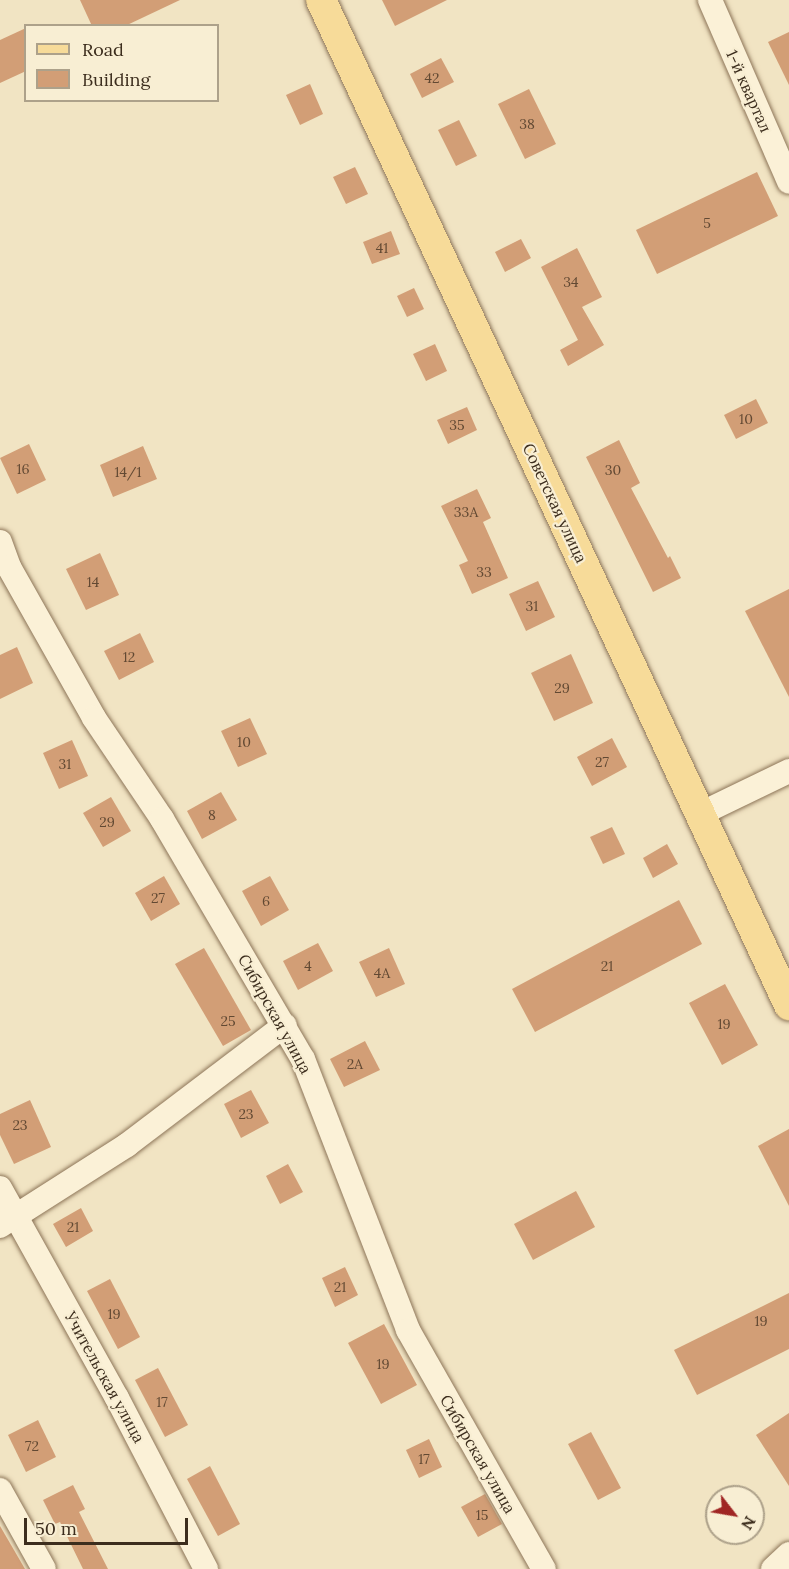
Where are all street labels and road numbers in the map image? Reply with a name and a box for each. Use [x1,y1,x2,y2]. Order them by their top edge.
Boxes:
street label: 1-й квартал [722,47,776,135]
street label: Советская улица [519,440,591,566]
street label: Сибирская улица [234,951,316,1077]
street label: Учительская улица [61,1308,149,1446]
street label: Сибирская улица [436,1391,520,1517]

